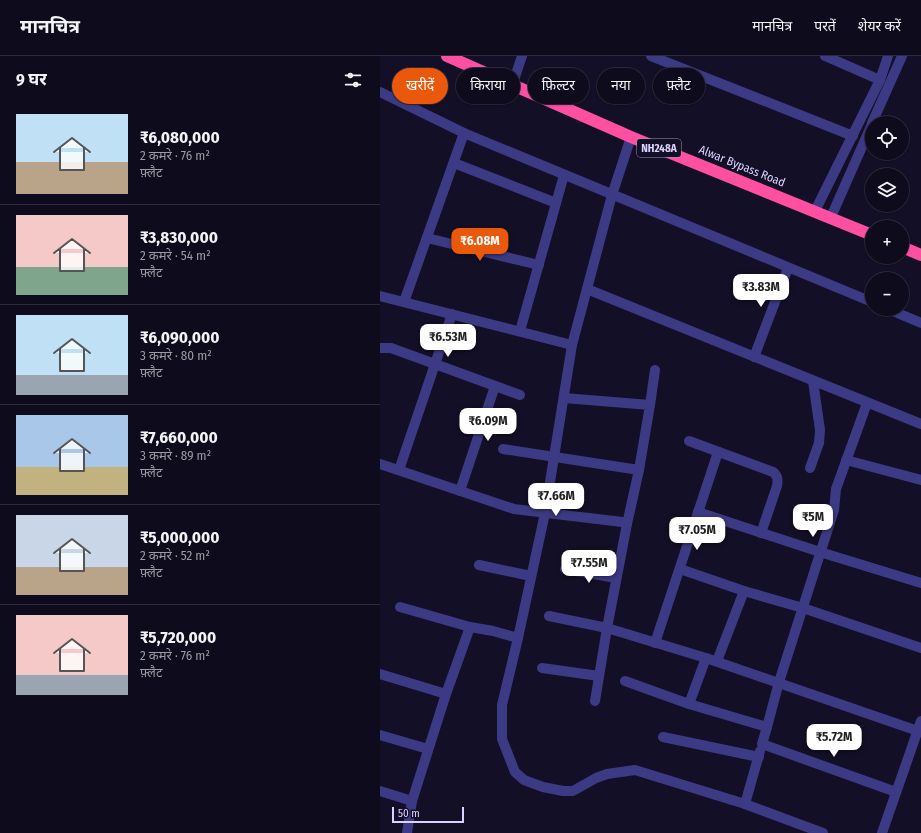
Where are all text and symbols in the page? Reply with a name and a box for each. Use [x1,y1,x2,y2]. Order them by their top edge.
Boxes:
text: मानचित्र [20,15,80,38]
text: मानचित्र [752,18,792,35]
text: परतें [814,18,836,35]
text: शेयर करें [858,18,901,35]
chip: खरीदें [392,68,448,104]
chip: किराया [456,68,520,104]
chip: फ़िल्टर [528,68,589,104]
chip: नया [597,68,645,104]
chip: फ़्लैट [653,68,705,104]
text: 9 घर [16,69,47,90]
icon: filters [342,69,364,91]
map controls [865,116,909,316]
button: locate [865,116,909,160]
text: ₹6,080,000 [140,127,220,148]
icon: home [48,130,96,178]
road number: NH248A [637,139,681,157]
street label: Alwar Bypass Road [697,142,787,190]
text: 2 कमरे · 76 m² [140,148,210,163]
text: फ़्लैट [140,165,163,180]
button: layers [865,168,909,212]
button: + [865,220,909,264]
text: ₹3,830,000 [140,227,218,248]
pin: ₹6.08M [447,228,513,262]
icon: home [48,231,96,279]
text: ₹6.08M [460,233,500,248]
text: 2 कमरे · 54 m² [140,248,211,263]
text: फ़्लैट [140,265,163,280]
button: − [865,272,909,316]
pin: ₹3.83M [728,274,794,308]
text: ₹3.83M [742,279,780,294]
pin: ₹6.53M [415,324,481,358]
text: ₹6,090,000 [140,327,219,348]
text: ₹6.53M [429,329,467,344]
icon: home [48,331,96,379]
text: 3 कमरे · 80 m² [140,348,212,363]
text: फ़्लैट [140,365,163,380]
pin: ₹6.09M [455,408,521,442]
text: ₹6.09M [468,413,508,428]
text: ₹7,660,000 [140,427,218,448]
icon: home [48,431,96,479]
text: 3 कमरे · 89 m² [140,448,211,463]
text: फ़्लैट [140,465,163,480]
pin: ₹7.66M [523,483,589,517]
text: ₹7.66M [537,488,575,503]
pin: ₹5M [794,504,832,538]
text: ₹5M [802,509,824,524]
pin: ₹7.05M [664,517,730,551]
text: ₹7.05M [678,522,716,537]
text: ₹5,000,000 [140,527,220,548]
icon: home [48,531,96,579]
text: 2 कमरे · 52 m² [140,548,210,563]
pin: ₹7.55M [556,550,622,584]
text: ₹7.55M [570,555,608,570]
text: फ़्लैट [140,565,163,580]
text: ₹5,720,000 [140,627,216,648]
icon: home [48,631,96,679]
text: 2 कमरे · 76 m² [140,648,210,663]
text: फ़्लैट [140,665,163,680]
pin: ₹5.72M [801,724,867,758]
text: ₹5.72M [816,729,852,744]
scale bar [392,805,464,824]
text: 50 m [398,807,420,820]

